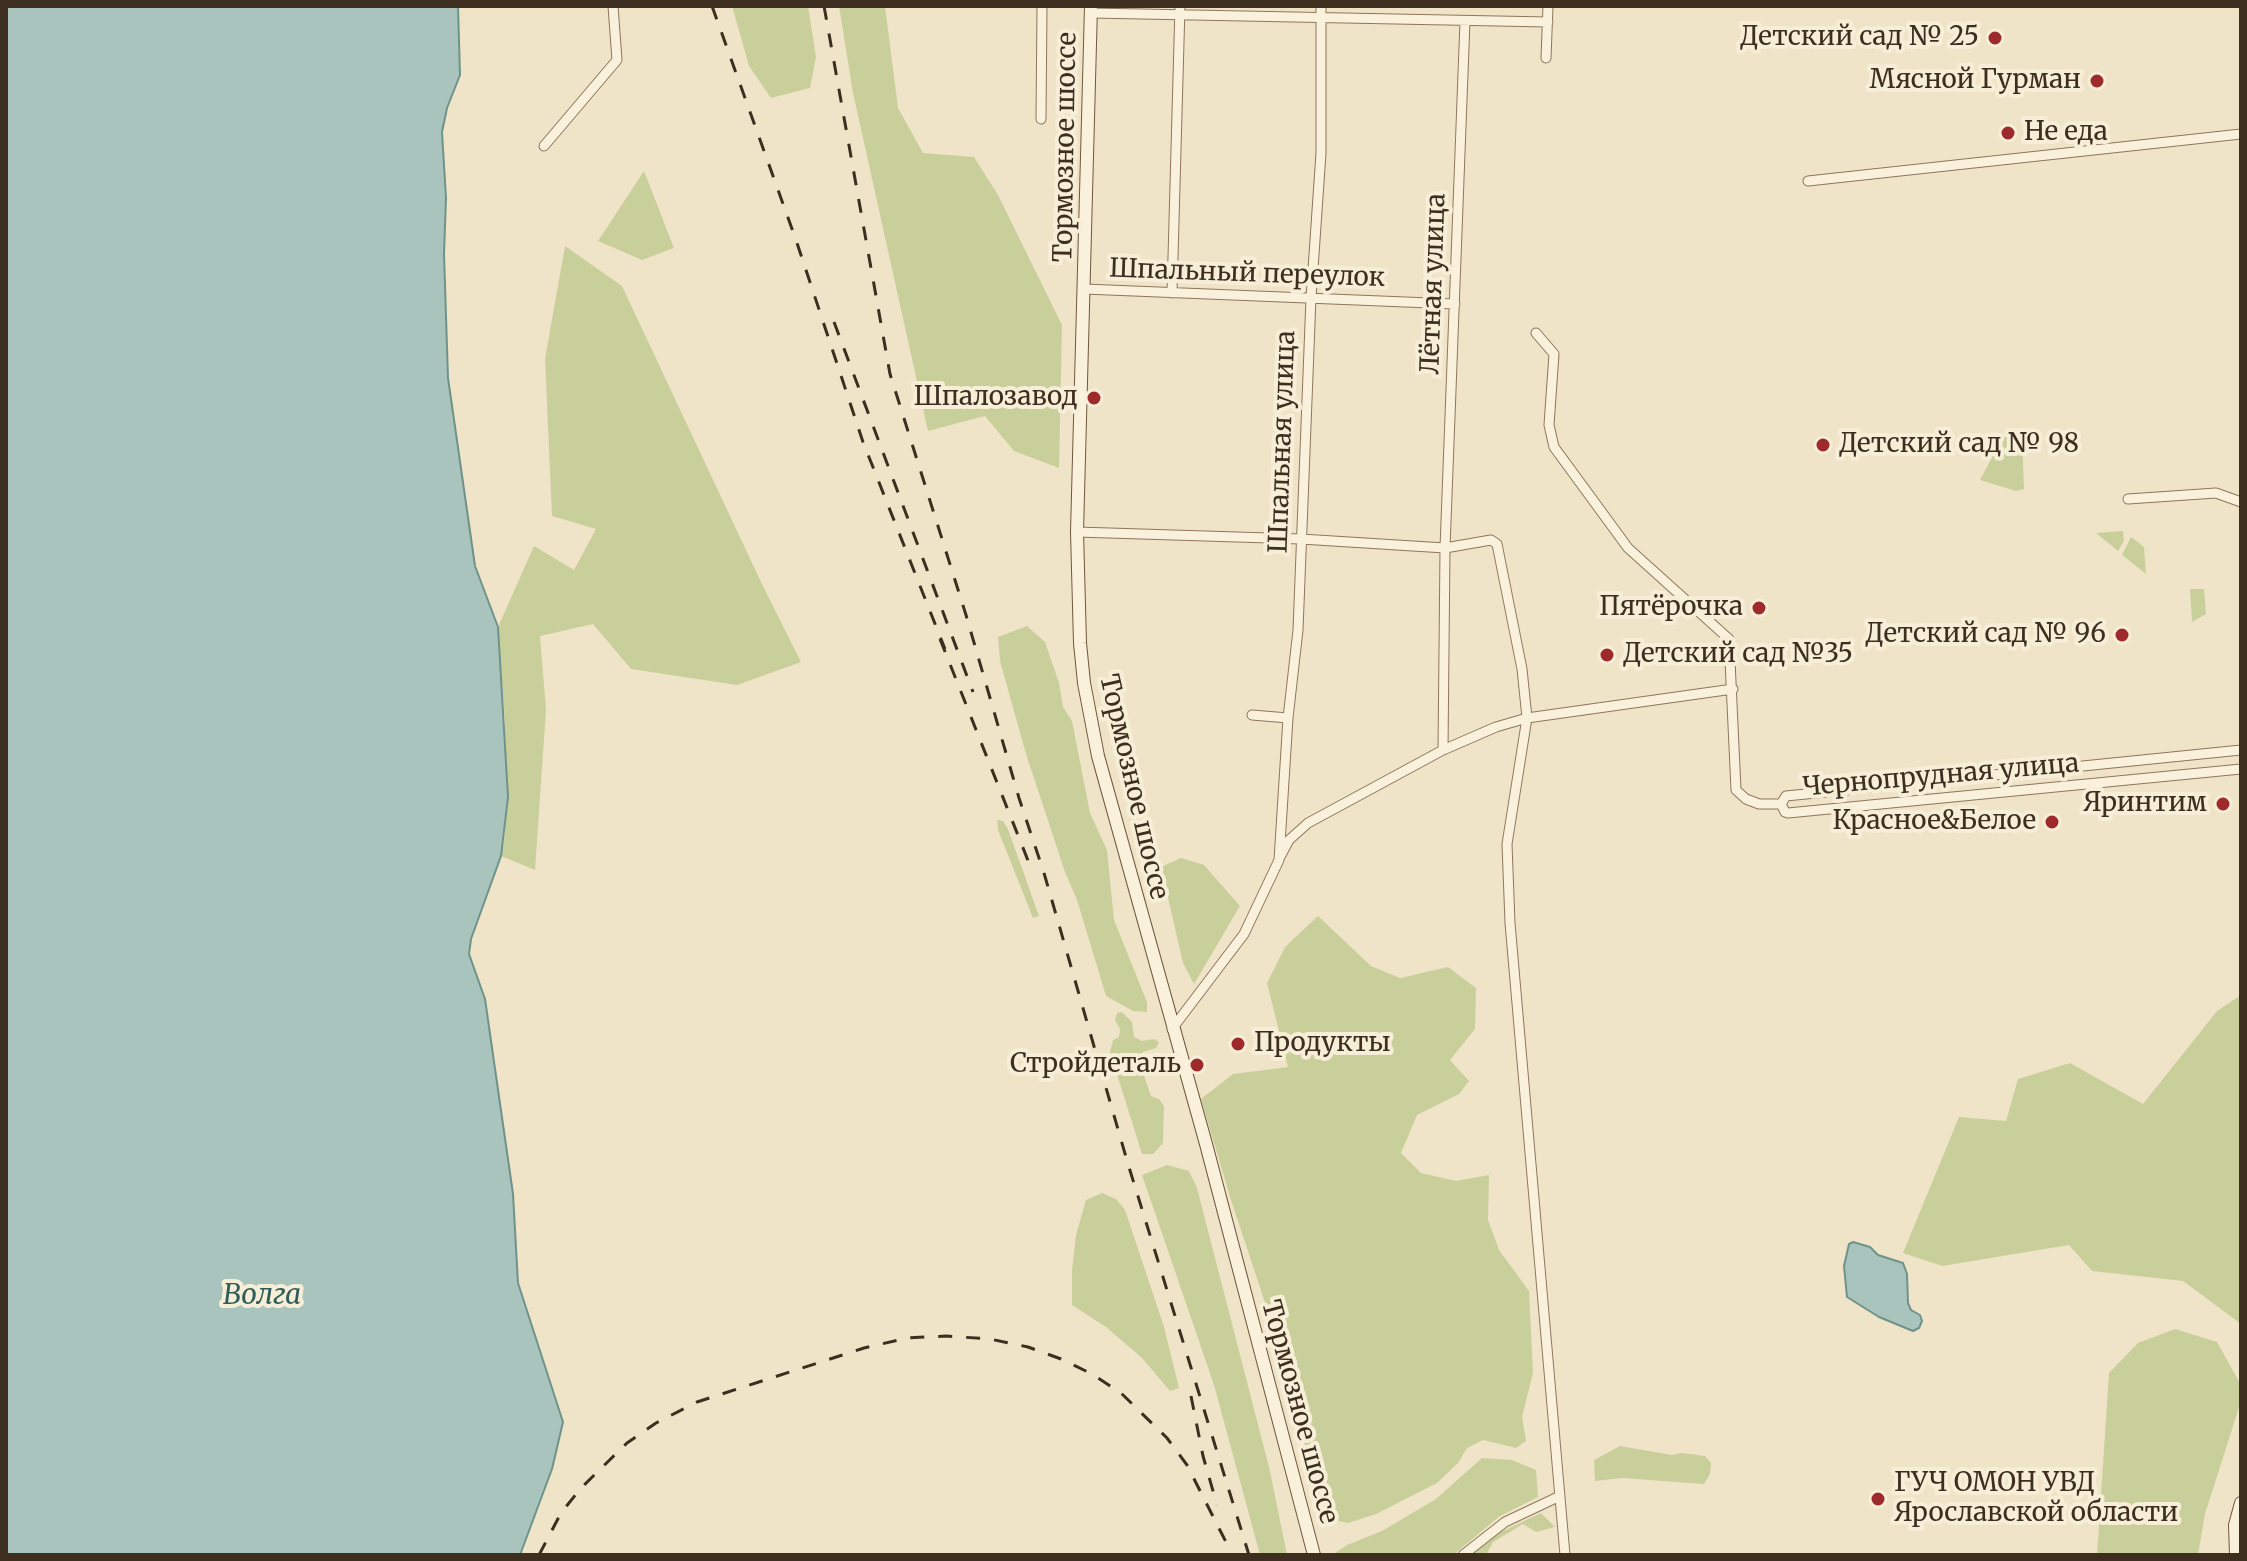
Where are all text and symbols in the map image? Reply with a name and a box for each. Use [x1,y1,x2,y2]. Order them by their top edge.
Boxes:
place label: Детский сад № 25 [1740,22,1979,54]
marker: Детский сад № 25 [1986,29,2004,47]
street label: Тормозное шоссе [1048,32,1084,262]
place label: Мясной Гурман [1870,65,2081,97]
marker: Мясной Гурман [2088,72,2106,90]
place label: Не еда [2024,117,2108,149]
marker: Не еда [1999,124,2017,142]
street label: Лётная улица [1415,193,1453,375]
street label: Шпальный переулок [1108,254,1386,294]
street label: Шпальная улица [1264,330,1302,554]
place label: Шпалозавод [913,382,1078,414]
marker: Шпалозавод [1085,389,1103,407]
place label: Детский сад № 98 [1839,429,2079,461]
marker: Детский сад № 98 [1814,436,1832,454]
place label: Пятёрочка [1599,592,1743,624]
marker: Пятёрочка [1750,599,1768,617]
place label: Детский сад № 96 [1865,619,2106,651]
marker: Детский сад № 96 [2113,626,2131,644]
place label: Детский сад №35 [1623,639,1853,671]
marker: Детский сад №35 [1598,646,1616,664]
street label: Тормозное шоссе [1092,671,1174,903]
street label: Чернопрудная улица [1802,748,2080,804]
place label: Яринтим [2083,788,2207,820]
marker: Яринтим [2214,795,2232,813]
place label: Красное&Белое [1833,806,2036,838]
marker: Красное&Белое [2043,813,2061,831]
place label: Продукты [1254,1028,1391,1060]
marker: Продукты [1229,1035,1247,1053]
place label: Стройдеталь [1010,1049,1181,1081]
marker: Стройдеталь [1188,1056,1206,1074]
water label: Волга [223,1279,301,1313]
street label: Тормозное шоссе [1254,1297,1344,1527]
place label: ГУЧ ОМОН УВД Ярославской области [1894,1468,2178,1530]
marker: ГУЧ ОМОН УВД Ярославской области [1869,1490,1887,1508]

